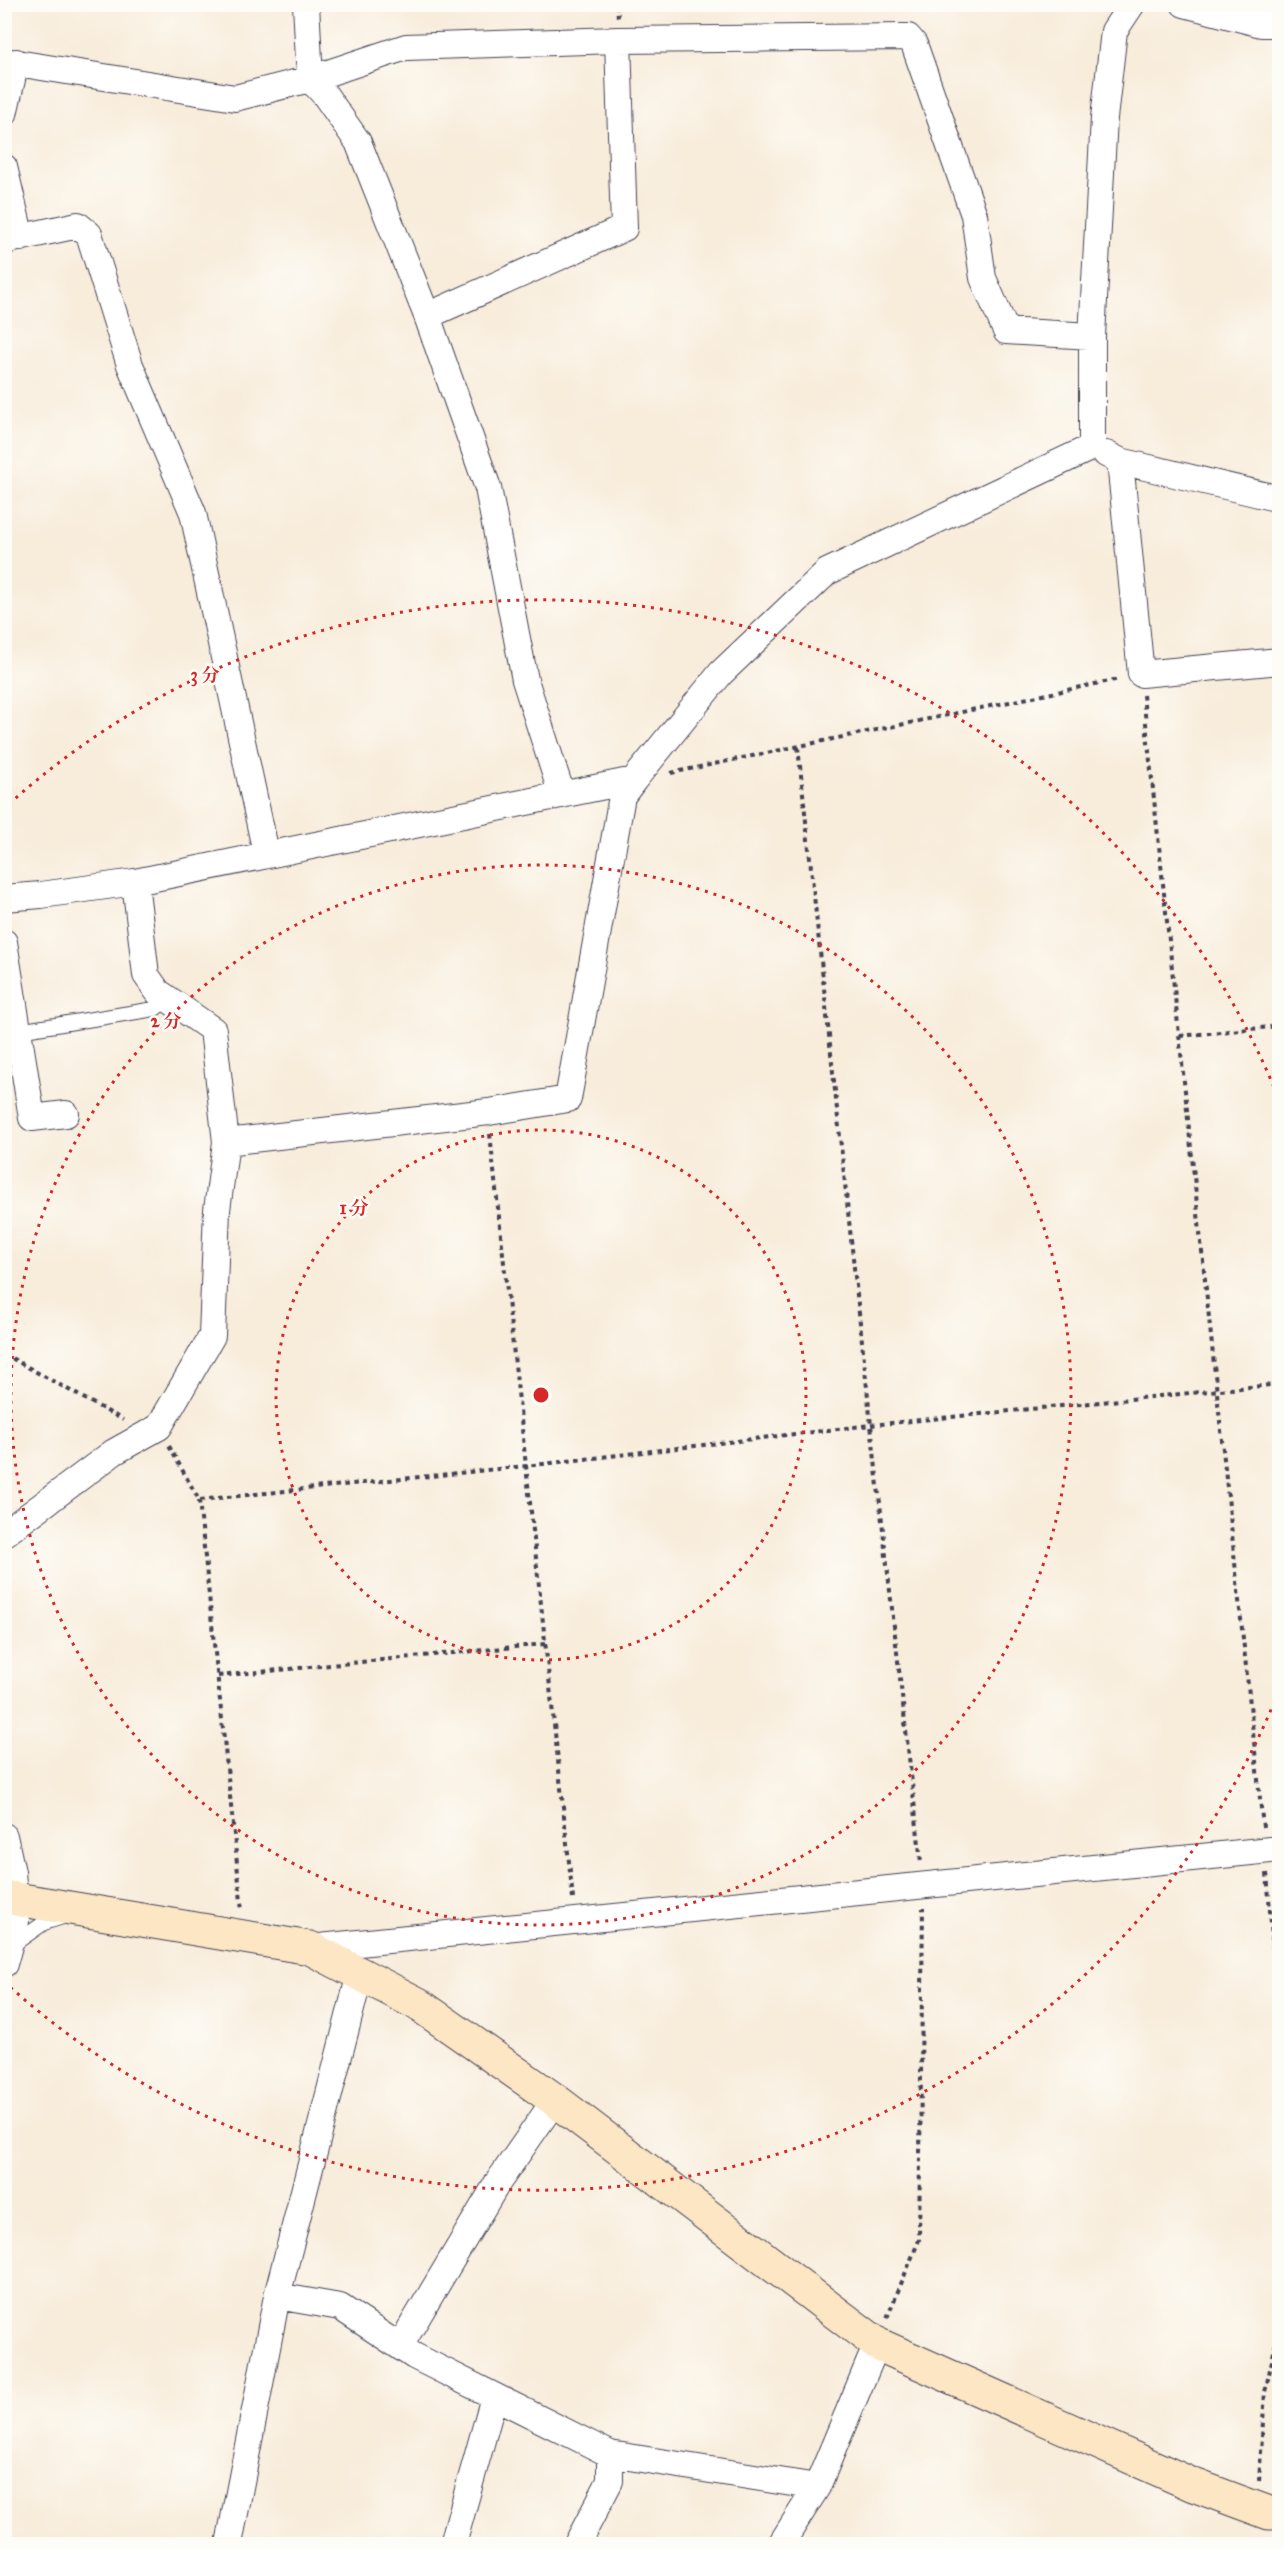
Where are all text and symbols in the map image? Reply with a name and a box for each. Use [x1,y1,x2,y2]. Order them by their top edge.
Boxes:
text: 3 分 [190,664,220,687]
text: 2 分 [151,1010,181,1032]
text: 1 分 [340,1197,369,1219]
centre of rings [531,1385,551,1405]

